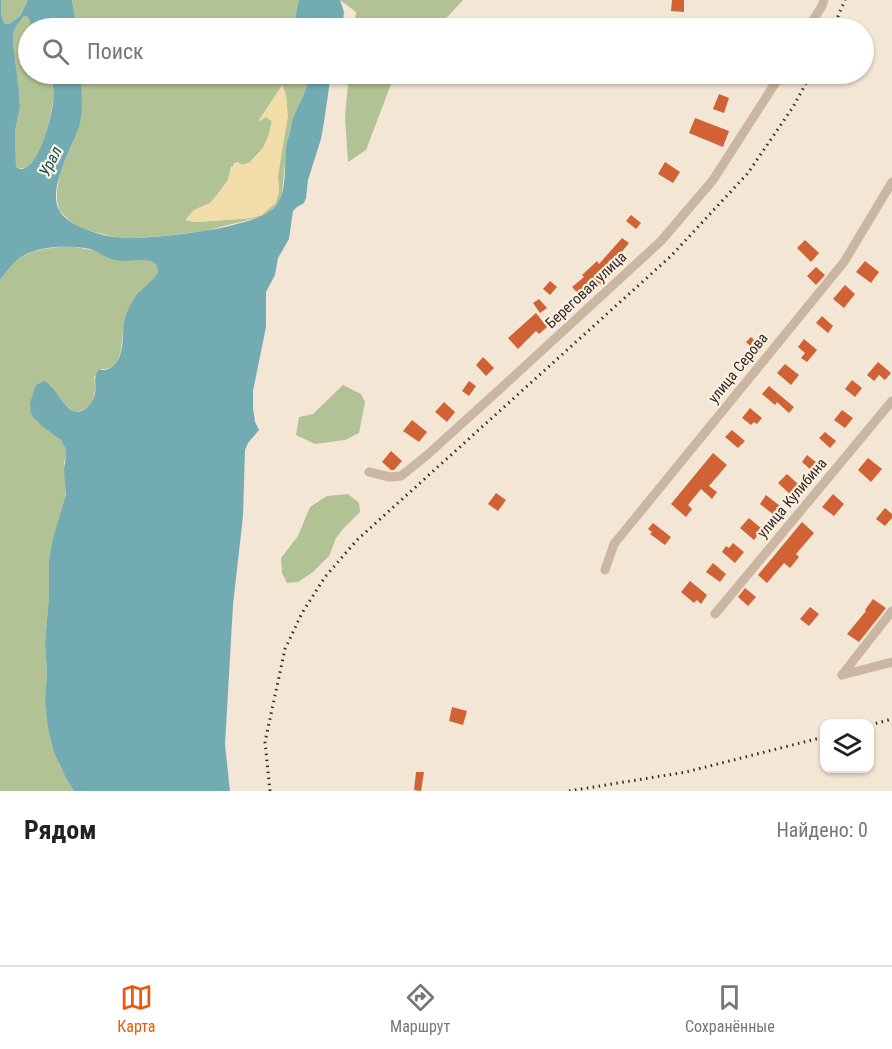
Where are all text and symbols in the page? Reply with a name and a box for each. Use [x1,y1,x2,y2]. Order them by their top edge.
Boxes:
search box [18,18,874,84]
icon: search [39,35,72,68]
text: Поиск [87,39,144,64]
water label: Урал [35,143,66,179]
street label: Береговая улица [542,248,630,332]
street label: улица Серова [704,329,772,407]
street label: улица Кулибина [753,454,831,542]
map controls [820,719,874,773]
button: layers [820,719,874,773]
text: Рядом [24,815,96,845]
text: Найдено: 0 [776,818,868,842]
tab: Карта [117,981,156,1036]
tab: Маршрут [390,981,450,1036]
tab: Сохранённые [685,981,775,1036]

